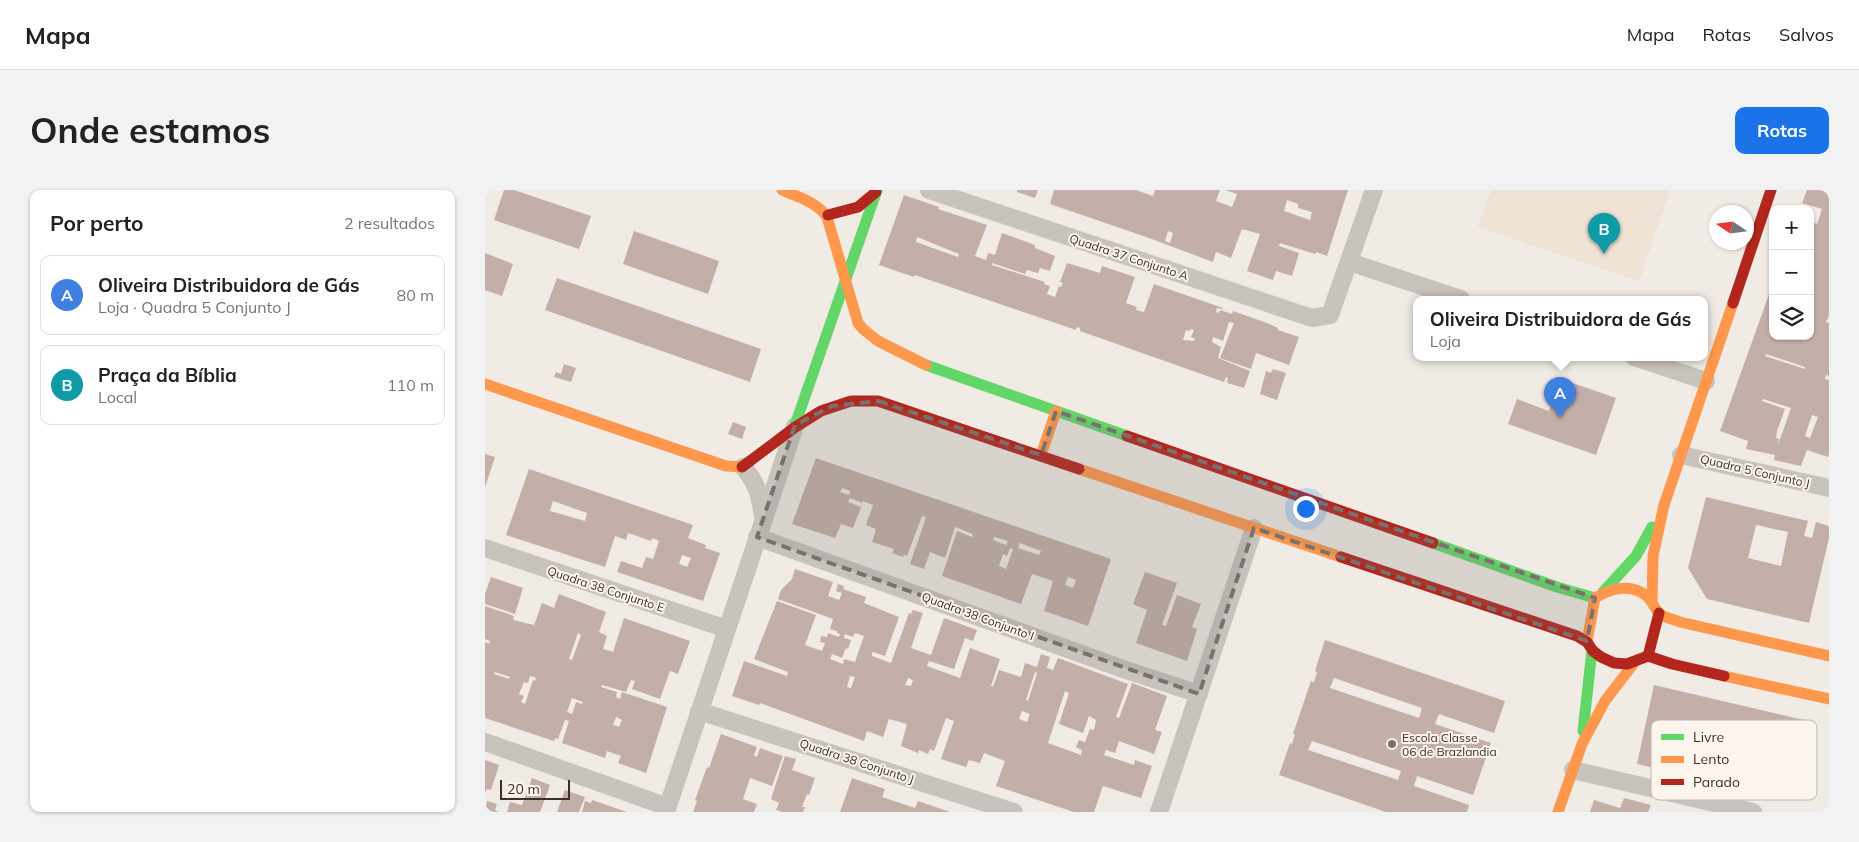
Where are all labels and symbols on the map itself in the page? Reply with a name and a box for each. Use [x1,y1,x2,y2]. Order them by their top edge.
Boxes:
north arrow [1709,205,1754,250]
pin: B [1588,213,1620,254]
street label: Quadra 37 Conjunto A [1068,231,1191,283]
pin: A [1544,377,1576,418]
street label: Quadra 5 Conjunto J [1699,451,1811,491]
your location [1293,496,1319,522]
street label: Quadra 38 Conjunto E [545,563,667,615]
street label: Quadra 38 Conjunto I [920,589,1036,643]
legend [1651,720,1817,800]
text: Livre [1693,728,1724,746]
place label: Escola Classe 06 de Brazlandia [1402,730,1497,759]
street label: Quadra 38 Conjunto J [798,735,916,787]
marker: Escola Classe 06 de Brazlandia [1386,738,1398,750]
text: Lento [1693,750,1729,768]
text: Parado [1693,773,1740,791]
scale bar [500,777,570,800]

